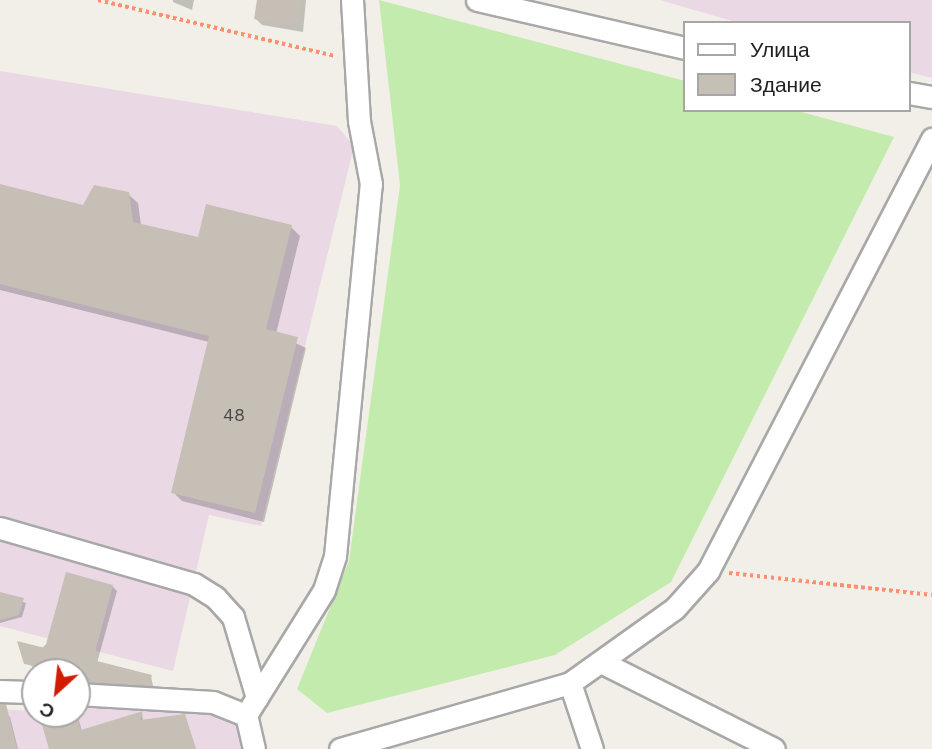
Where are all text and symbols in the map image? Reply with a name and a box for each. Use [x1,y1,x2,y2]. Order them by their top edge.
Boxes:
legend [684,21,911,112]
text: Улица [750,37,810,62]
text: Здание [750,72,822,97]
house number: 48 [223,404,245,426]
north arrow [21,658,91,728]
text: С [36,697,58,724]

